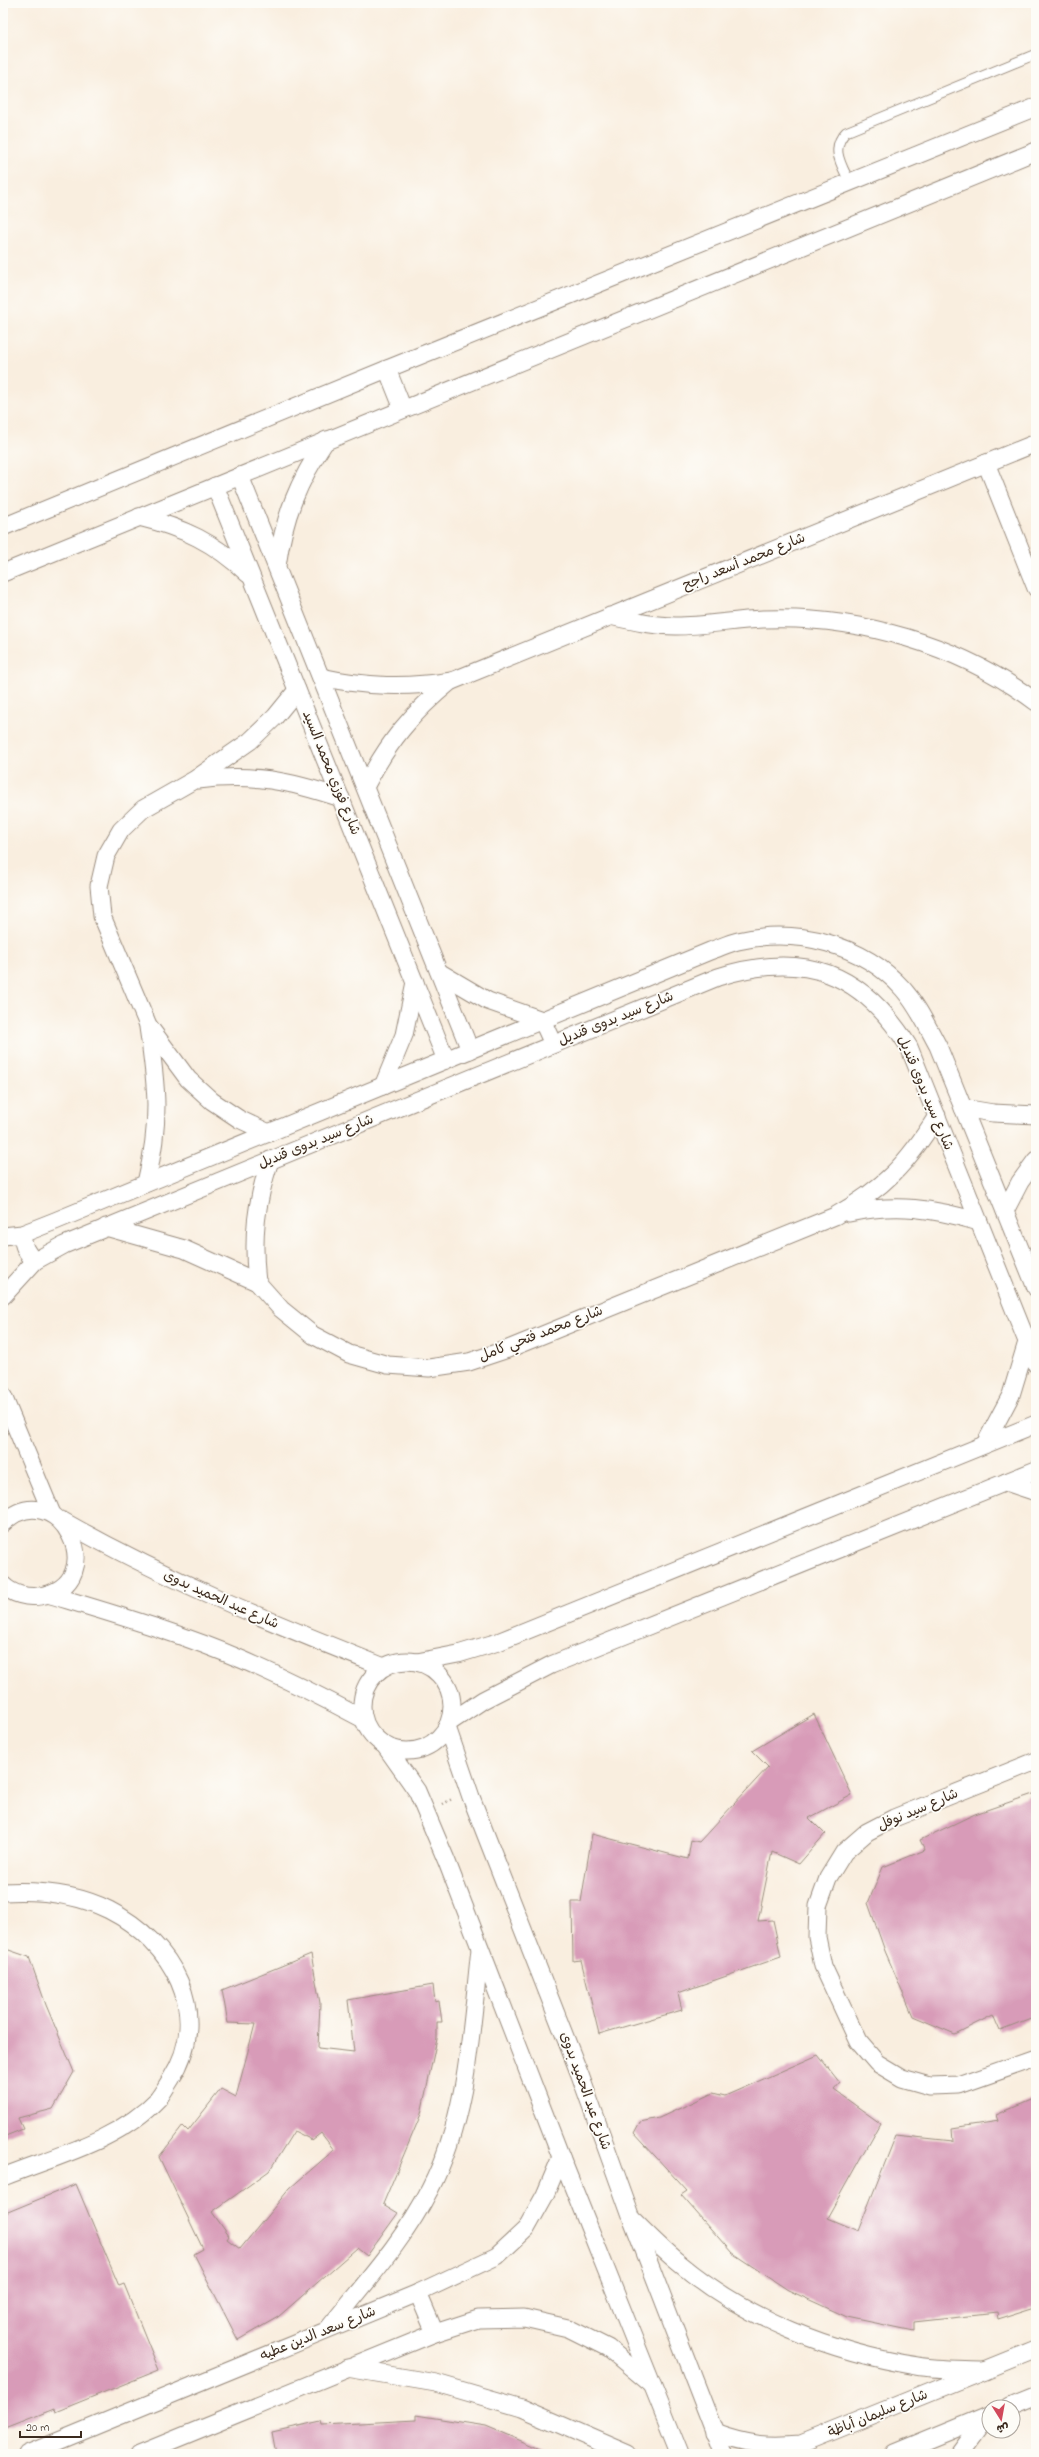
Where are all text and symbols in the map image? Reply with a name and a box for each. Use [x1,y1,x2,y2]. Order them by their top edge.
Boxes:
street label: شارع محمد أسعد راجح [679,528,809,596]
street label: شارع فوزي محمد السيد [296,707,366,839]
street label: شارع سيد بدوى قنديل [555,986,677,1052]
street label: شارع سيد بدوى قنديل [891,1032,959,1154]
street label: شارع سيد بدوى قنديل [255,1109,377,1175]
street label: شارع محمد فتحي كامل [476,1301,607,1368]
street label: شارع عبد الحميد بدوى [160,1565,282,1635]
street label: شارع سيد نوفل [874,1783,962,1837]
street label: شارع عبد الحميد بدوى [554,2029,616,2153]
street label: شارع سعد الدين عطيه [257,2301,379,2367]
street label: شارع سليمان أباظة [825,2384,931,2444]
north arrow [981,2399,1021,2439]
scale bar [20,2413,81,2439]
text: 20 m [26,2419,49,2437]
text: ش [995,2419,1010,2437]

